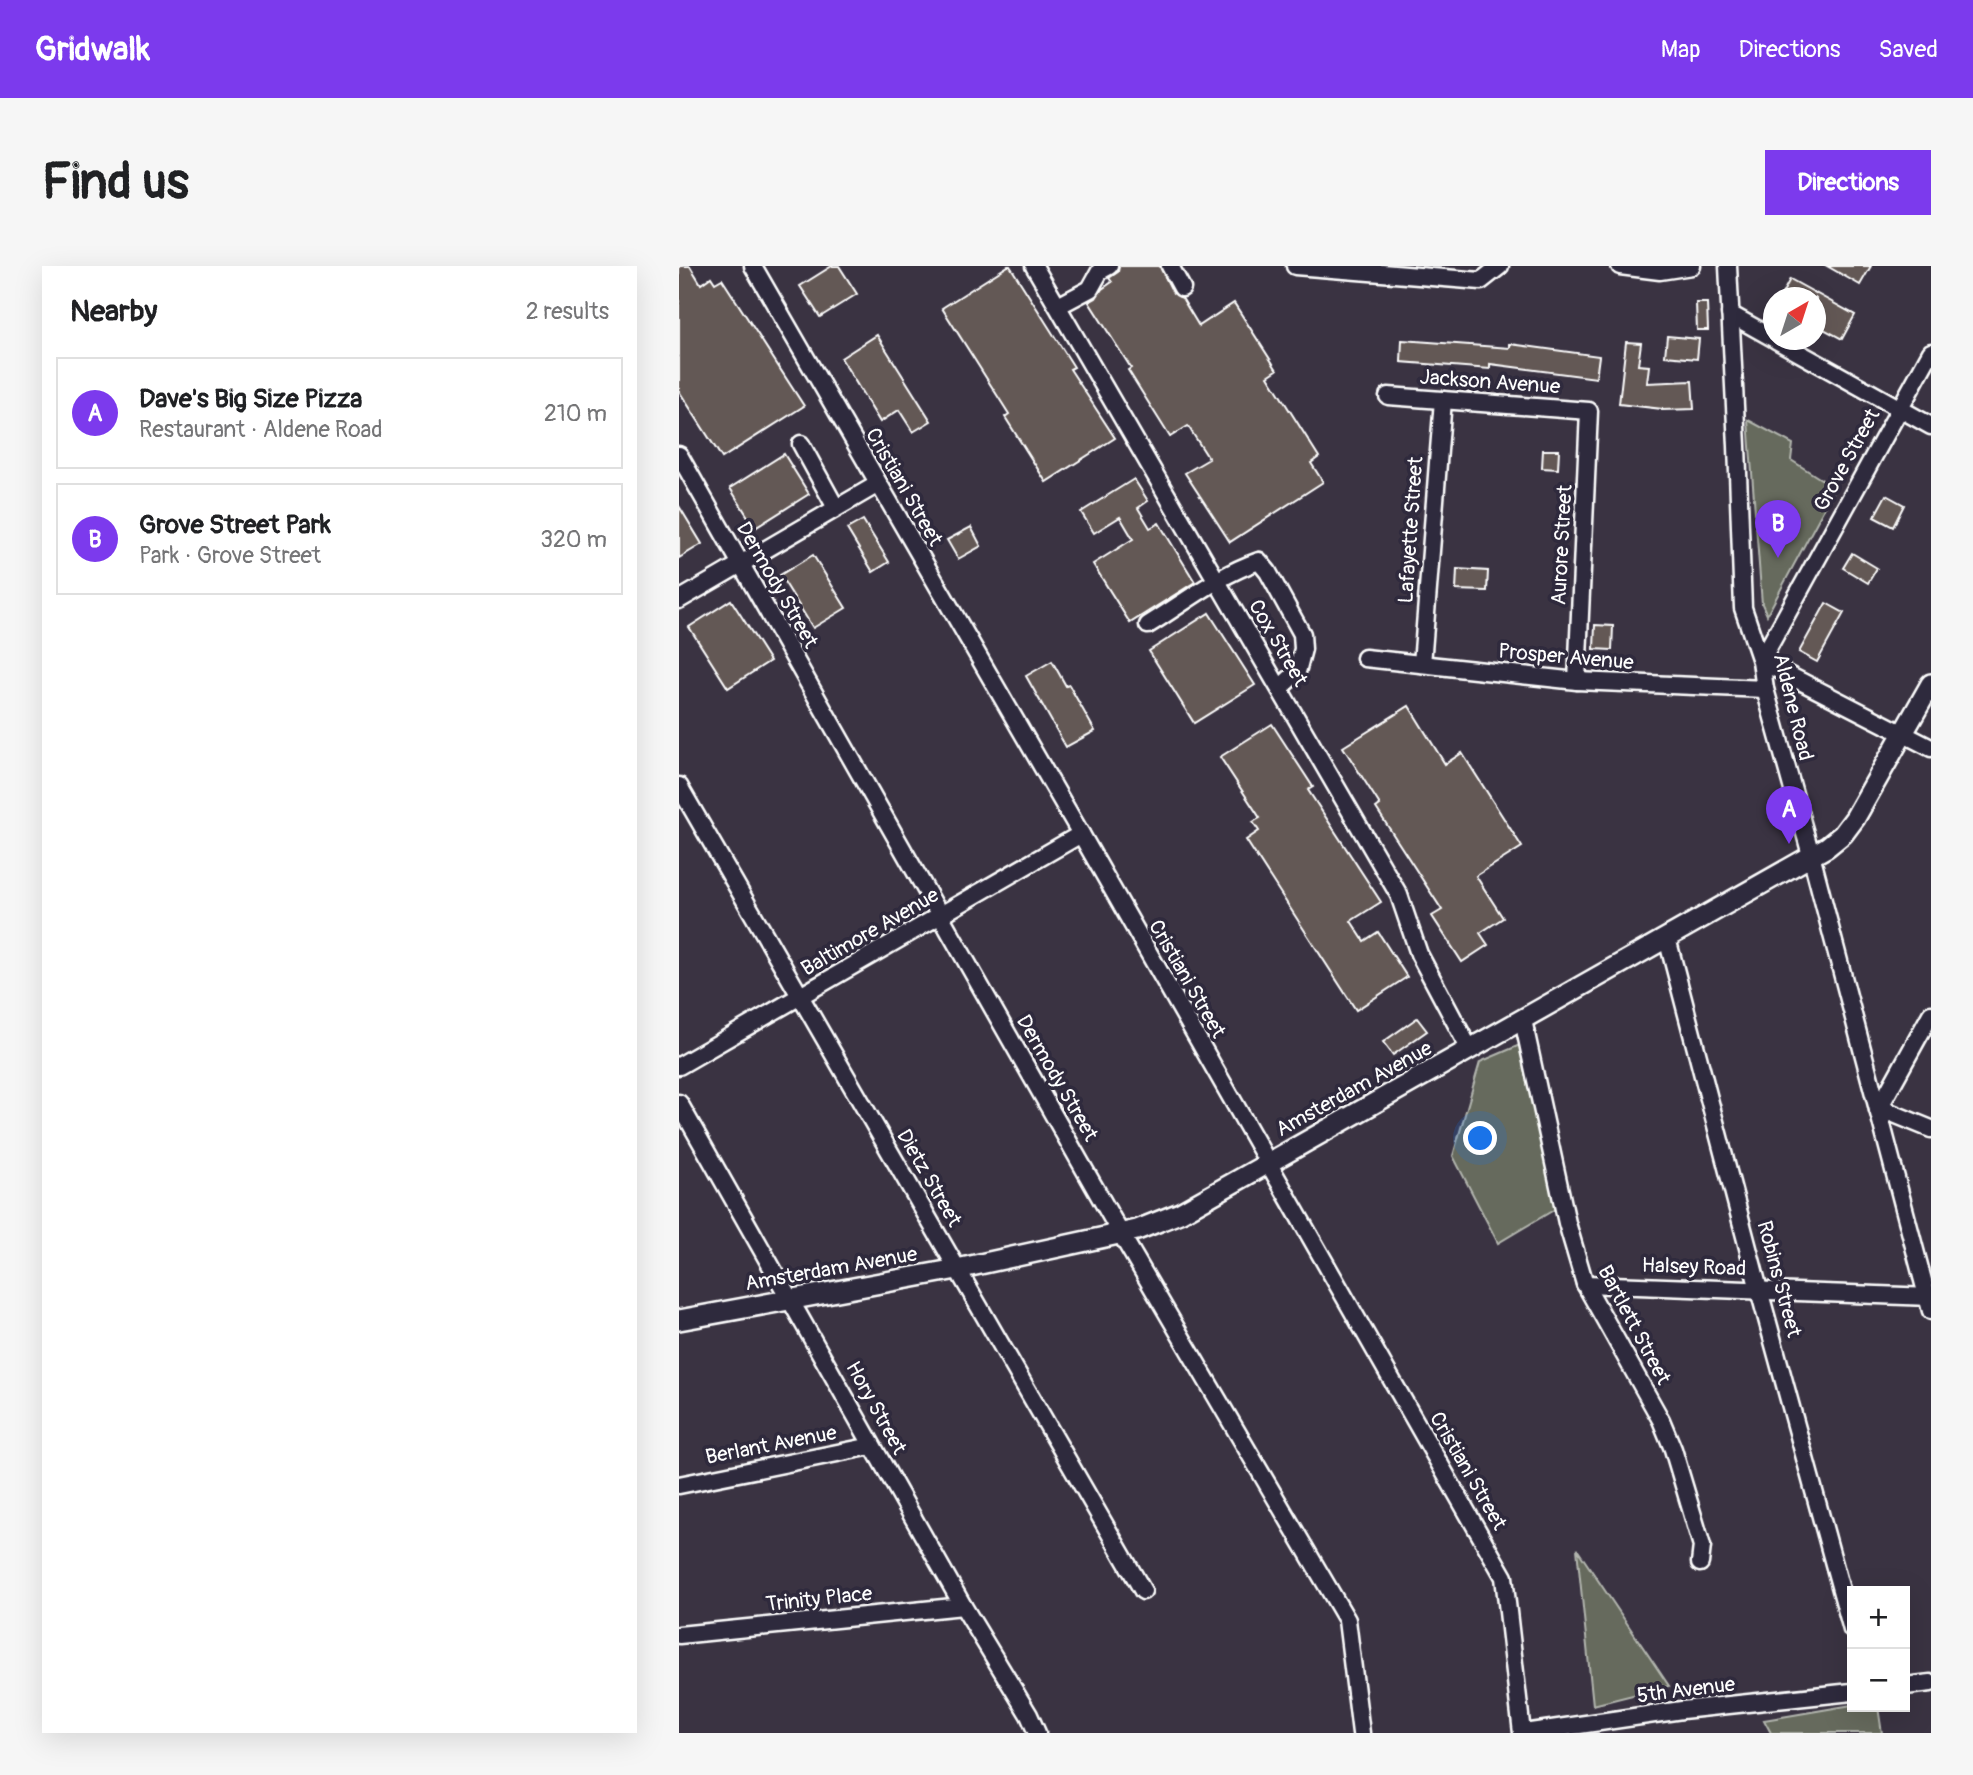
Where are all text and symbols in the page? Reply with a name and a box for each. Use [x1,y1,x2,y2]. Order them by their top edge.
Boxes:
text: Gridwalk [35,29,150,70]
text: Map [1661,35,1701,64]
text: Directions [1739,35,1840,64]
text: Saved [1878,35,1938,64]
button: Directions [1765,150,1931,215]
text: Find us [42,152,189,213]
north arrow [1763,287,1826,350]
text: Nearby [70,293,157,330]
text: 2 results [526,297,609,326]
street label: Jackson Avenue [1419,364,1562,400]
text: Dave's Big Size Pizza [139,383,362,415]
text: A [88,399,102,428]
text: 210 m [544,399,607,428]
street label: Grove Street [1808,403,1887,516]
text: Restaurant · Aldene Road [139,415,382,444]
street label: Cristiani Street [859,423,949,551]
street label: Lafayette Street [1392,455,1430,604]
street label: Aurore Street [1545,484,1579,606]
pin: B [1755,500,1801,558]
text: Grove Street Park [139,509,331,541]
street label: Dermody Street [730,517,824,654]
text: B [88,525,102,554]
text: 320 m [540,525,607,554]
text: Park · Grove Street [139,541,321,570]
street label: Cox Street [1242,595,1314,692]
street label: Prosper Avenue [1497,638,1635,676]
street label: Aldene Road [1767,651,1819,763]
pin: A [1766,786,1812,844]
street label: Baltimore Avenue [796,881,944,982]
street label: Cristiani Street [1142,915,1232,1043]
street label: Dermody Street [1010,1010,1104,1147]
street label: Amsterdam Avenue [1271,1035,1437,1143]
your location [1463,1121,1497,1155]
street label: Dietz Street [890,1124,968,1232]
street label: Robins Street [1750,1218,1808,1341]
street label: Amsterdam Avenue [743,1240,920,1297]
street label: Halsey Road [1641,1252,1747,1282]
street label: Bartlett Street [1591,1261,1677,1390]
street label: Hory Street [839,1357,913,1460]
street label: Cristiani Street [1423,1407,1513,1535]
street label: Berlant Avenue [703,1419,840,1471]
street label: Trinity Place [764,1580,874,1618]
map controls [1847,1586,1910,1712]
button: + [1847,1586,1910,1649]
button: − [1847,1649,1910,1712]
street label: 5th Avenue [1635,1671,1737,1709]

